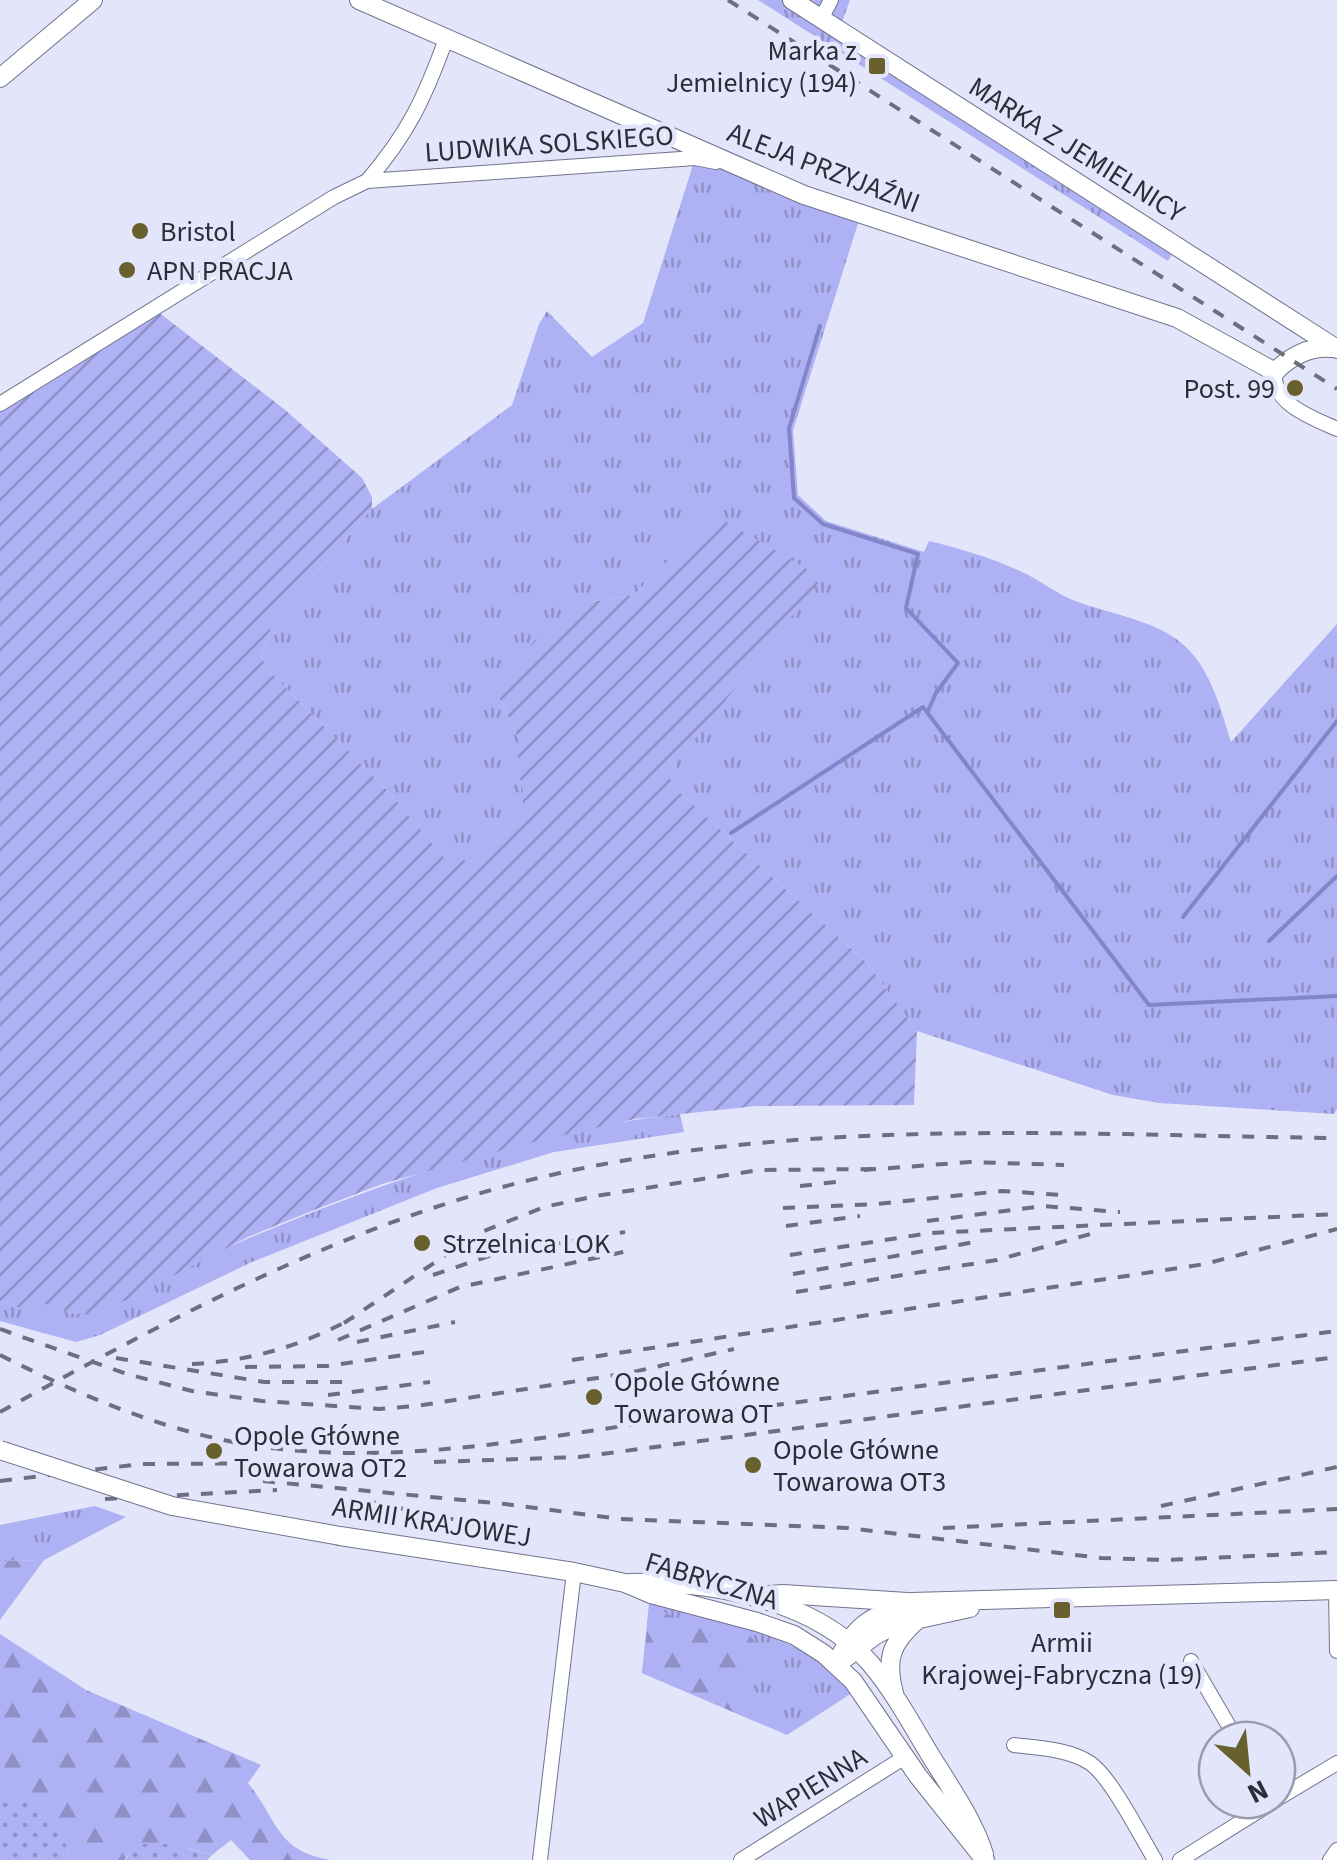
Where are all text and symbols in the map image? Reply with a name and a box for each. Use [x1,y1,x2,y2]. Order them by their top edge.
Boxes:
place label: Marka z Jemielnicy (194) [666,31,857,103]
marker: Marka z Jemielnicy (194) [866,55,888,77]
street label: MARKA Z JEMIELNICY [961,67,1193,233]
street label: ALEJA PRZYJAŹNI [721,113,926,223]
street label: LUDWIKA SOLSKIEGO [423,115,675,173]
place label: Bristol [160,212,236,252]
marker: Bristol [129,220,151,242]
place label: APN PRACJA [147,251,293,291]
marker: APN PRACJA [116,259,138,281]
place label: Post. 99 [1183,369,1275,409]
marker: Post. 99 [1284,377,1306,399]
place label: Strzelnica LOK [442,1224,611,1264]
marker: Strzelnica LOK [411,1232,433,1254]
place label: Opole Główne Towarowa OT [614,1362,780,1434]
marker: Opole Główne Towarowa OT [583,1386,605,1408]
place label: Opole Główne Towarowa OT2 [234,1416,407,1488]
place label: Opole Główne Towarowa OT3 [773,1430,946,1502]
marker: Opole Główne Towarowa OT2 [203,1440,225,1462]
marker: Opole Główne Towarowa OT3 [742,1454,764,1476]
street label: ARMII KRAJOWEJ [329,1487,534,1557]
street label: FABRYCZNA [640,1542,784,1620]
marker: Armii Krajowej-Fabryczna (19) [1051,1599,1073,1621]
place label: Armii Krajowej-Fabryczna (19) [921,1623,1203,1695]
north arrow [1197,1720,1297,1820]
street label: WAPIENNA [746,1737,875,1838]
text: N [1241,1769,1275,1813]

